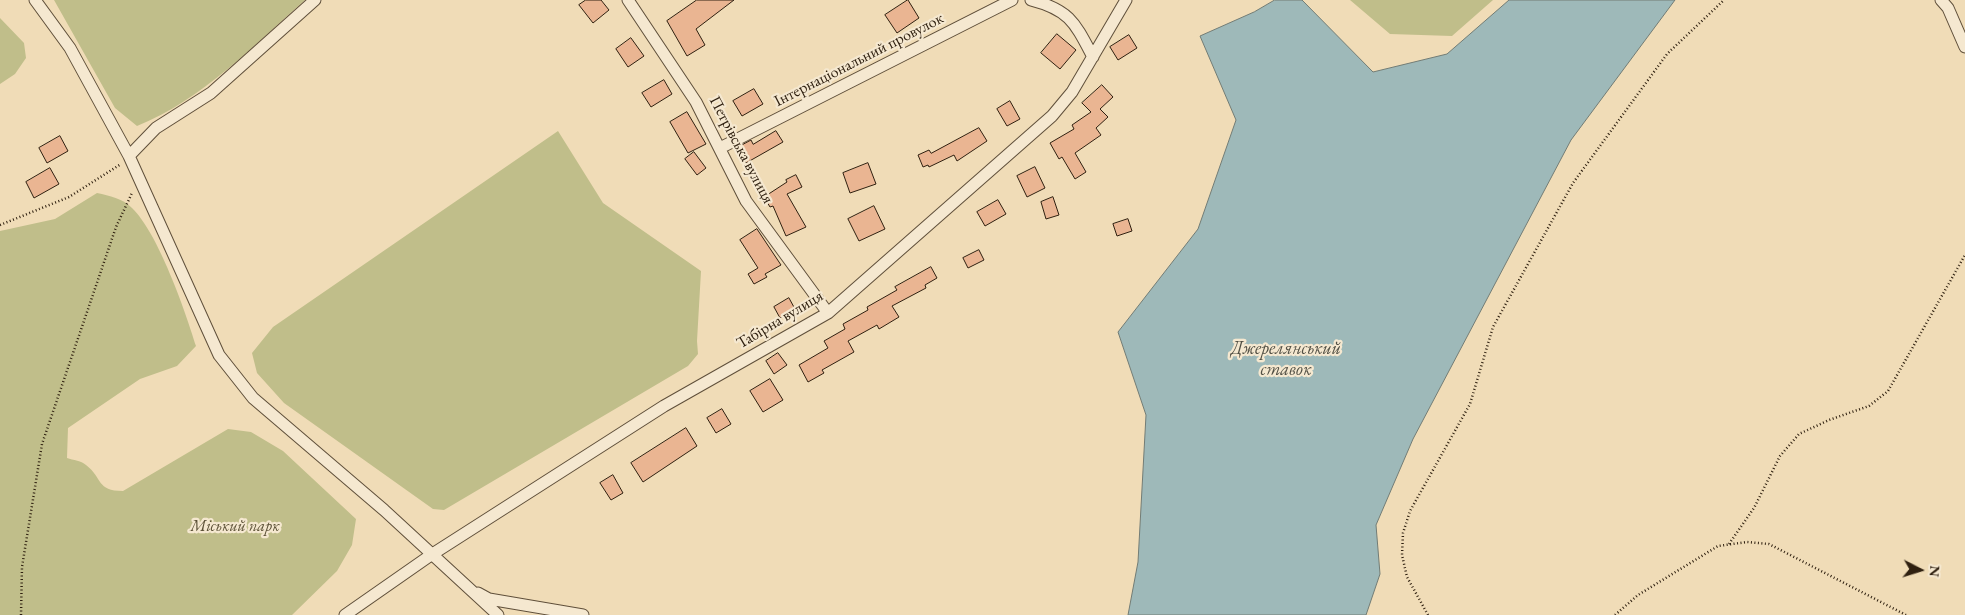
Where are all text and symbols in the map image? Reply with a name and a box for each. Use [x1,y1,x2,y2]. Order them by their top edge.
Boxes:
street label: Інтернаціональний провулок [771,9,947,111]
street label: Петрівська вулиця [705,93,777,207]
street label: Табірна вулиця [733,287,827,353]
water label: Джерелянський ставок [1231,338,1341,380]
park label: Міський парк [190,517,280,537]
north arrow [1895,545,1945,595]
text: N [1925,565,1944,578]

